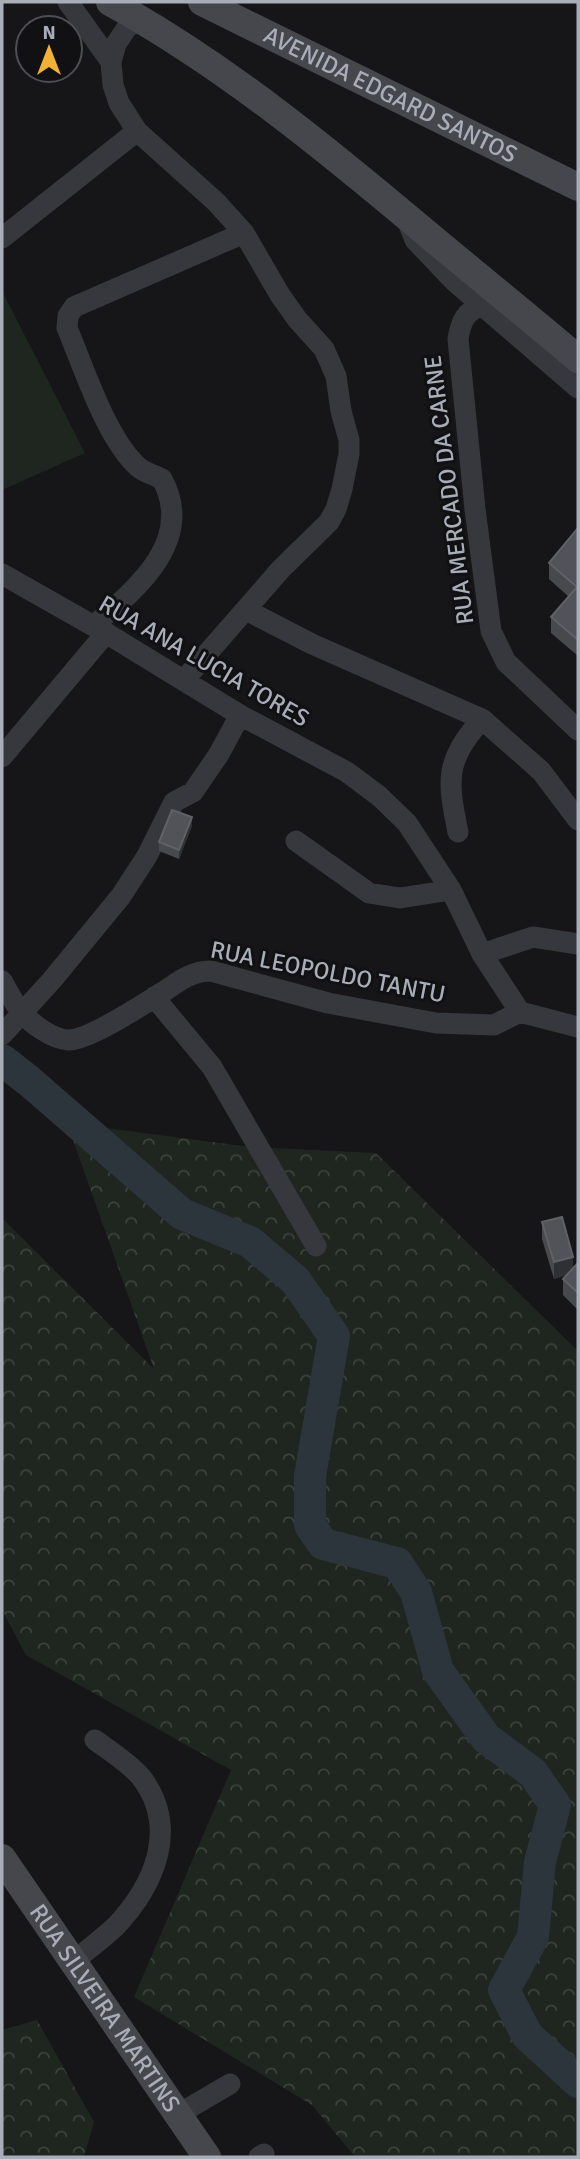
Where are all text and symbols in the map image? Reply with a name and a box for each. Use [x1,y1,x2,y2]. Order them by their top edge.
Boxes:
north arrow [14,14,84,84]
street label: AVENIDA EDGARD SANTOS [259,20,522,170]
text: N [42,21,56,45]
street label: RUA MERCADO DA CARNE [418,354,480,626]
street label: RUA ANA LUCIA TORES [93,589,315,733]
street label: RUA LEOPOLDO TANTU [208,935,448,1009]
street label: RUA SILVEIRA MARTINS [23,1898,187,2118]

